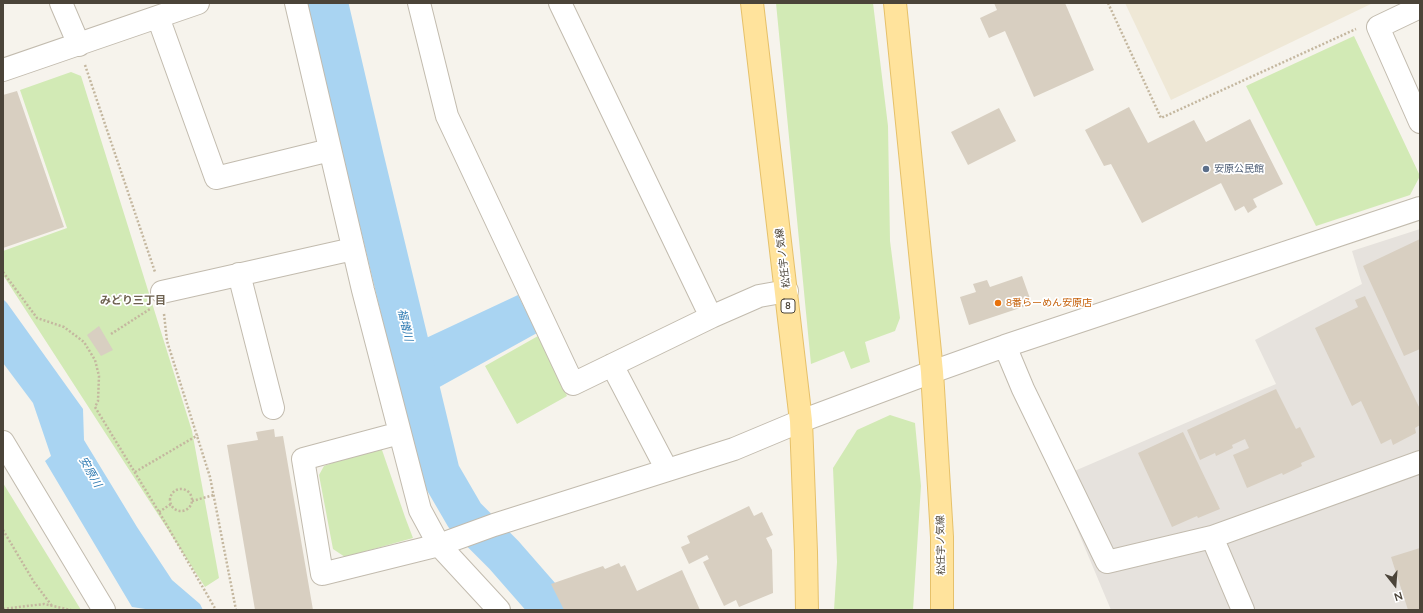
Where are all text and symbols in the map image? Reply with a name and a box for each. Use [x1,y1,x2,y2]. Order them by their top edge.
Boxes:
place label: 安原公民館 [1214,163,1264,175]
marker: 安原公民館 [1201,164,1211,174]
street label: 松任宇ノ気線 [773,227,793,289]
district label: みどり三丁目 [100,294,166,308]
place label: 8番らーめん安原店 [1006,297,1092,309]
marker: 8番らーめん安原店 [993,298,1003,308]
road number: 8 [781,299,795,313]
water label: 福増川 [395,307,415,343]
water label: 安原川 [76,454,104,490]
street label: 松任宇ノ気線 [934,515,948,575]
north arrow [1375,565,1415,605]
text: N [1392,589,1405,604]

